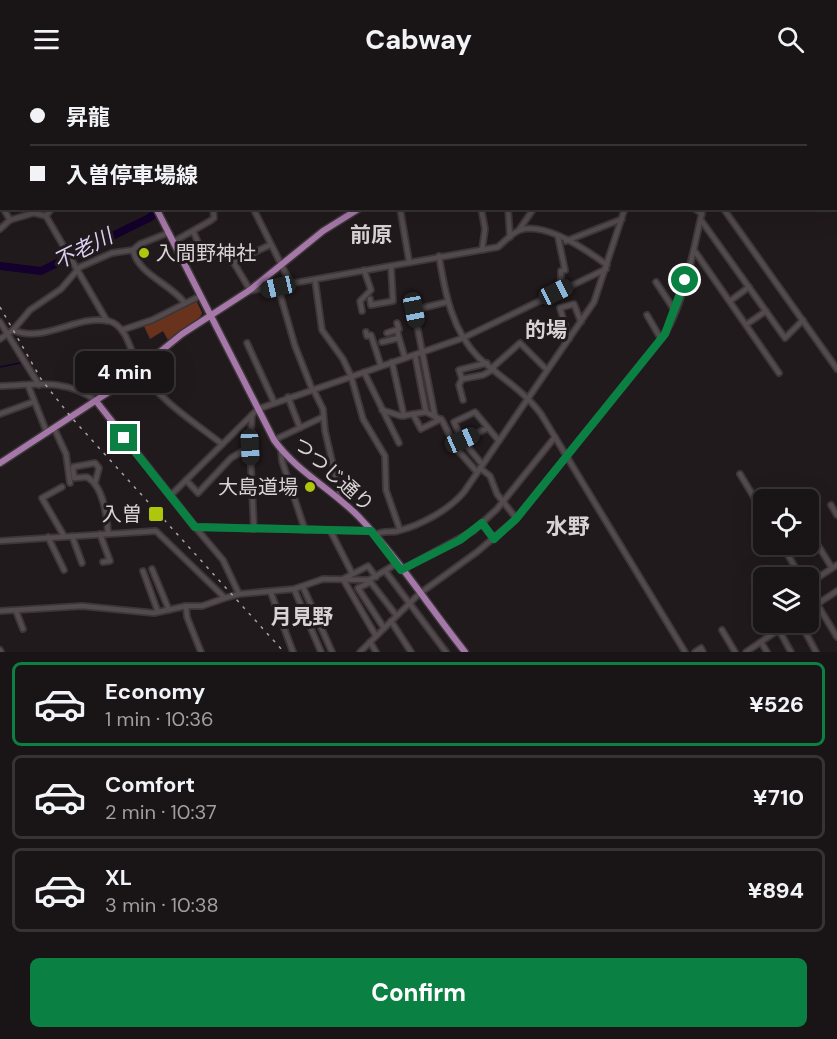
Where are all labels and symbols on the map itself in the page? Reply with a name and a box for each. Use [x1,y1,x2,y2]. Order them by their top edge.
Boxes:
water label: 不老川 [49,221,119,276]
district label: 前原 [350,221,392,249]
place label: 入間野神社 [156,240,256,266]
marker: 入間野神社 [137,246,151,260]
route start [671,266,698,293]
car [258,274,298,300]
car [536,276,576,308]
car [402,291,426,329]
district label: 的場 [525,316,567,344]
callout: 4 min [74,351,174,393]
route end [110,424,137,451]
car [442,424,482,456]
car [240,429,260,465]
street label: つつじ通り [288,431,380,517]
place label: 大島道場 [218,474,298,500]
marker: 大島道場 [303,480,317,494]
place label: 入曽 [102,501,142,527]
marker: 入曽 [147,505,165,523]
district label: 水野 [546,512,590,541]
district label: 月見野 [271,603,334,631]

